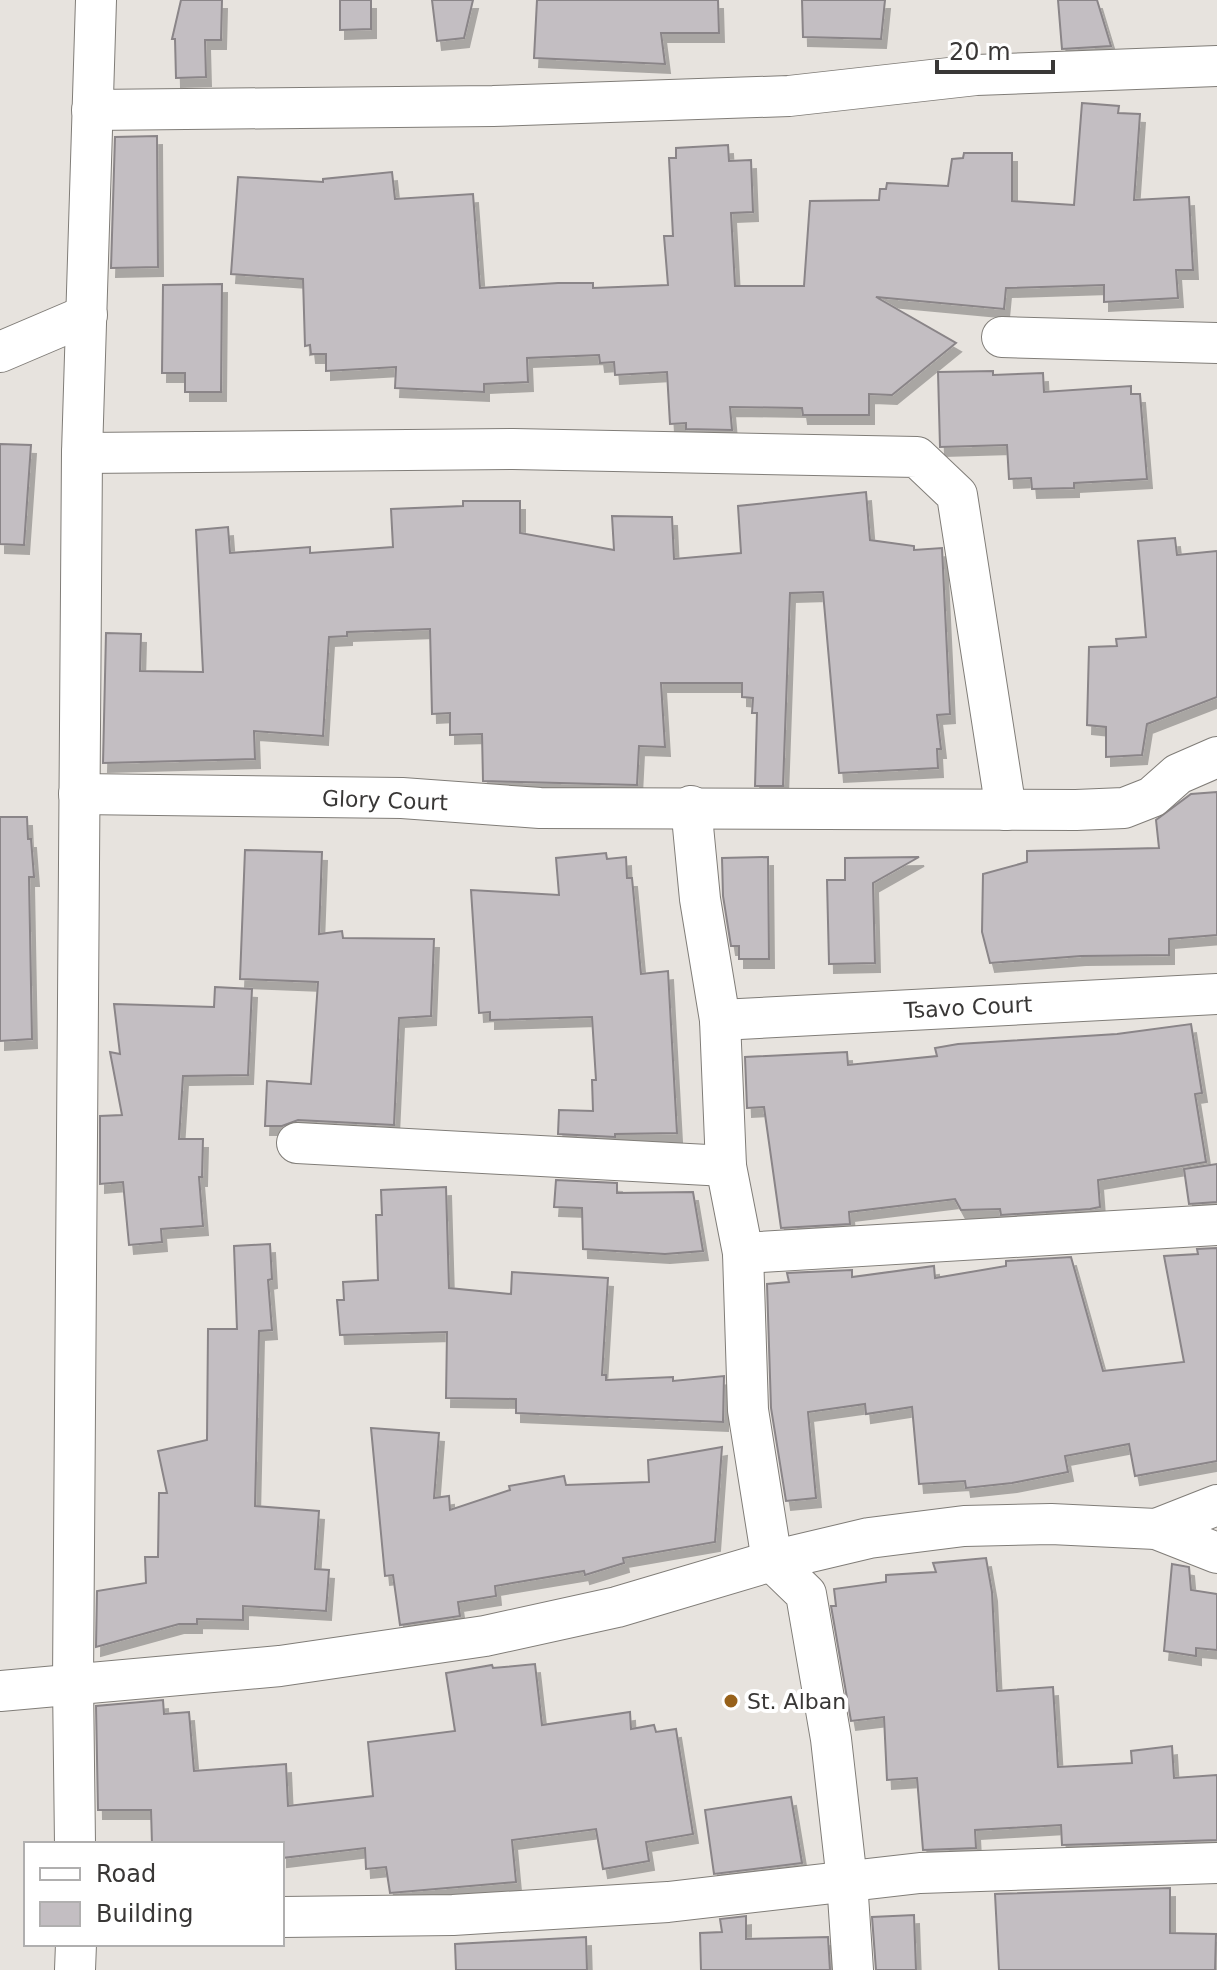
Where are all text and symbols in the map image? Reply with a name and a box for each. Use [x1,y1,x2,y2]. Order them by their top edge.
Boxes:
scale bar [937,24,1053,74]
text: 20 m [949,38,1011,66]
street label: Glory Court [322,786,449,815]
street label: Tsavo Court [902,992,1033,1023]
place label: St. Alban [747,1689,846,1714]
marker: St. Alban [722,1692,740,1710]
legend [24,1842,284,1946]
text: Road [96,1860,156,1888]
text: Building [96,1900,193,1928]

